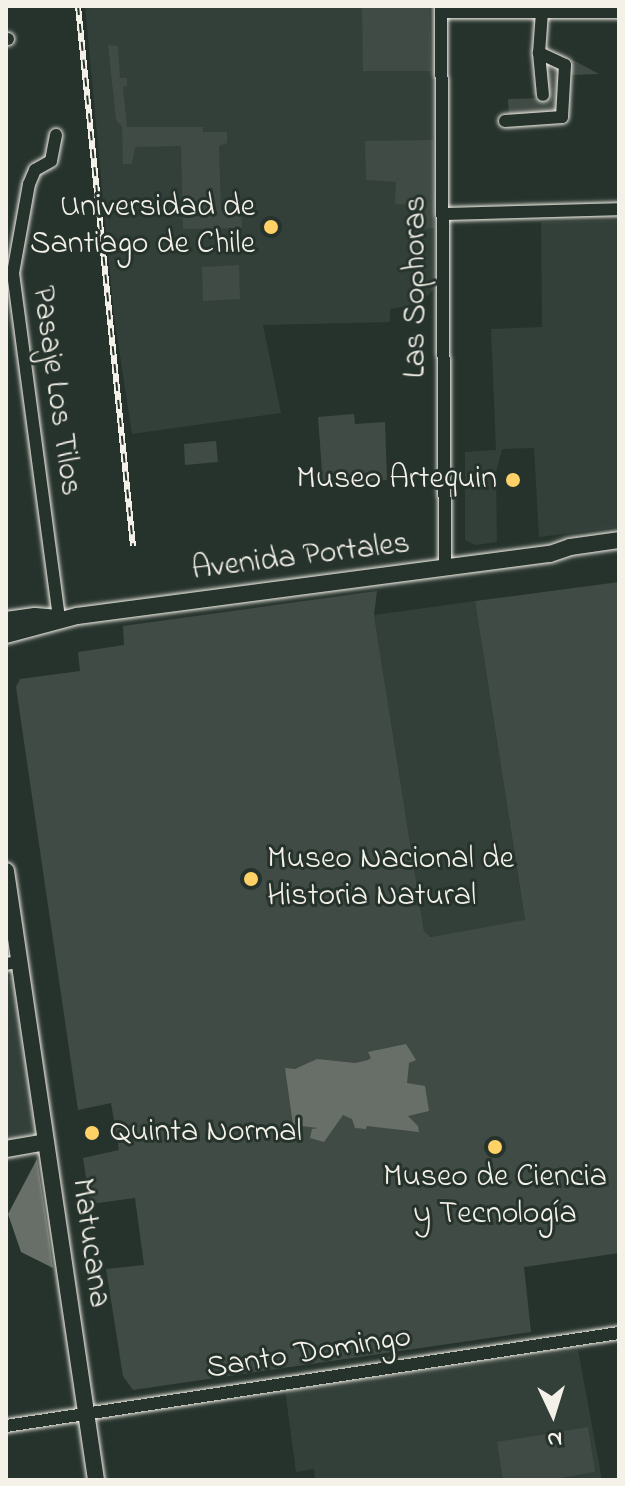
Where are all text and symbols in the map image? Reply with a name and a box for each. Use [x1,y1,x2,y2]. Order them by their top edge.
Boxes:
place label: Universidad de Santiago de Chile [30,190,255,265]
street label: Las Sophoras [398,196,436,378]
marker: Universidad de Santiago de Chile [262,218,280,236]
street label: Pasaje Los Tilos [21,284,89,498]
place label: Museo Artequin [296,461,497,499]
marker: Museo Artequin [504,471,522,489]
street label: Avenida Portales [190,526,412,590]
place label: Museo Nacional de Historia Natural [267,842,514,917]
marker: Museo Nacional de Historia Natural [242,870,260,888]
place label: Quinta Normal [110,1114,302,1152]
marker: Quinta Normal [81,1122,103,1144]
marker: Museo de Ciencia y Tecnología [486,1138,504,1156]
place label: Museo de Ciencia y Tecnología [383,1160,607,1235]
street label: Matucana [61,1176,117,1310]
street label: Santo Domingo [204,1319,414,1389]
north arrow [513,1374,593,1454]
text: N [546,1421,563,1454]

